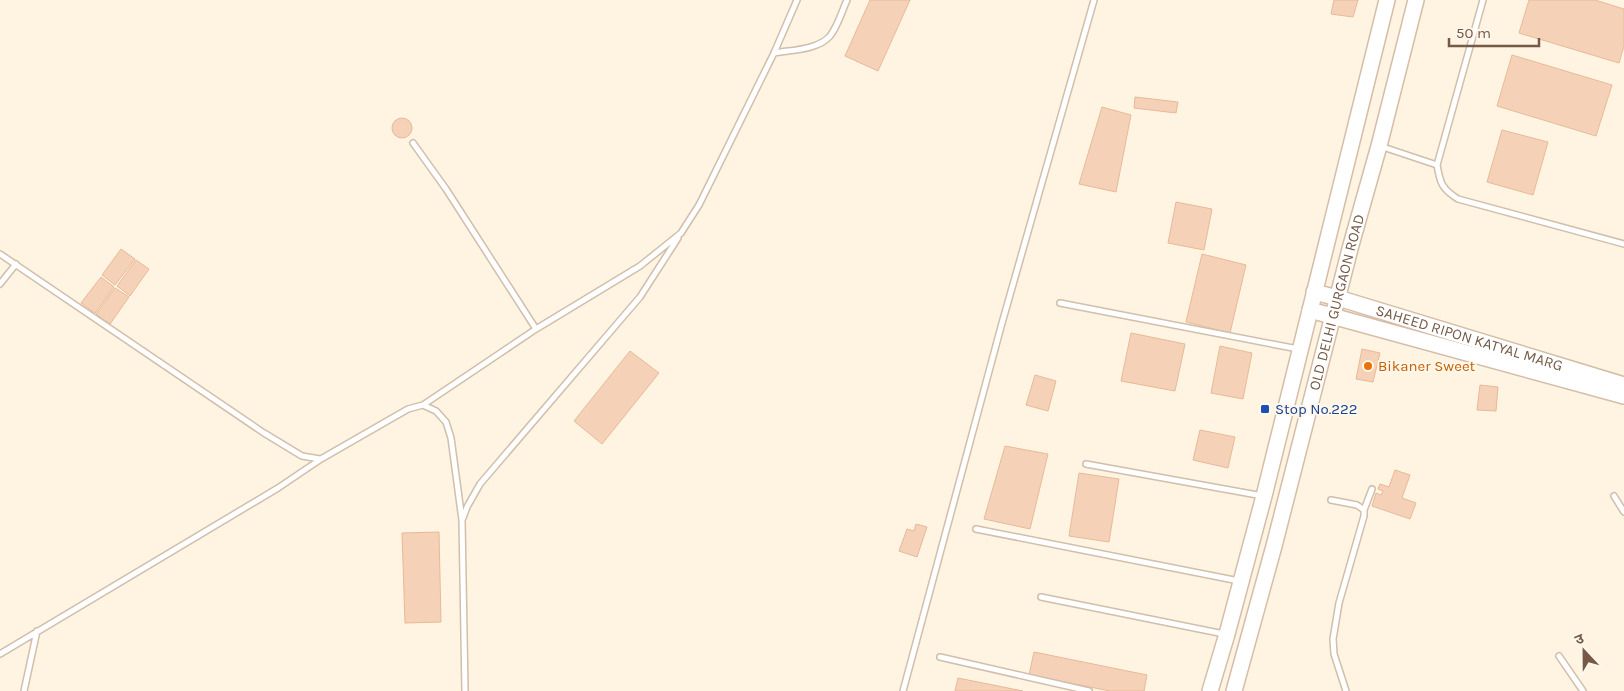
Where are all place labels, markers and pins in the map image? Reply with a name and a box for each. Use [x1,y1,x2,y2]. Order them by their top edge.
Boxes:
place label: Bikaner Sweet [1378,357,1476,375]
marker: Bikaner Sweet [1362,360,1374,372]
place label: Stop No.222 [1275,400,1357,418]
marker: Stop No.222 [1259,403,1271,415]

